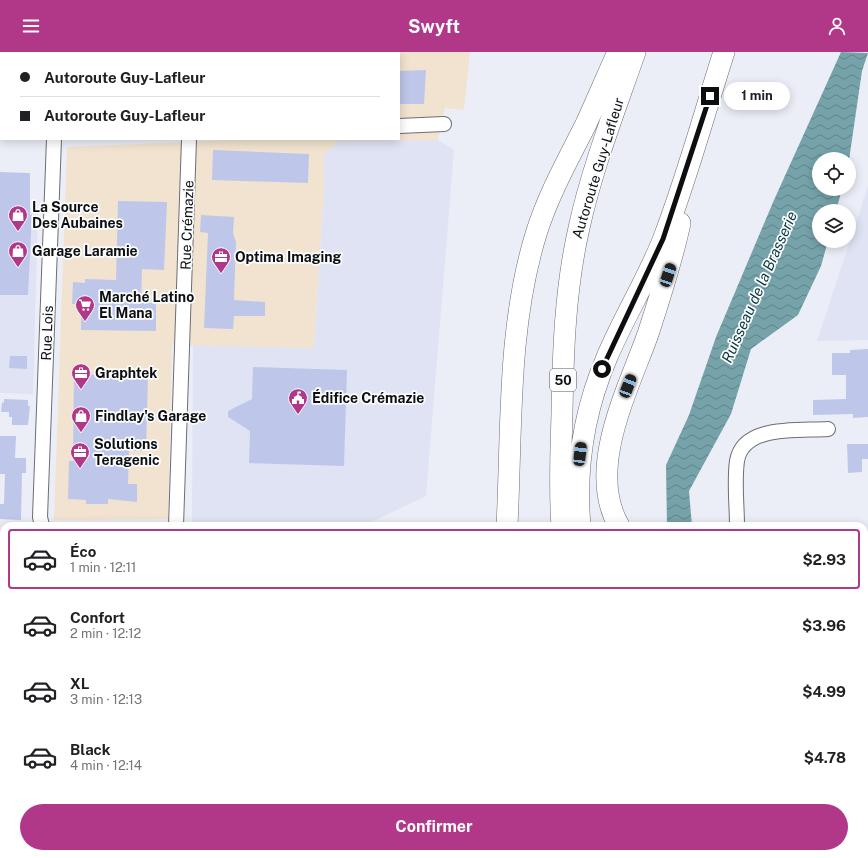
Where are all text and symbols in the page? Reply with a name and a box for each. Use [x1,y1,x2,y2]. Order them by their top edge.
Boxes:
icon: menu [20,15,42,37]
icon: person [826,15,848,37]
text: Swyft [408,16,460,37]
text: Autoroute Guy-Lafleur [44,69,205,86]
callout: 1 min [724,82,790,110]
route end [701,87,719,105]
text: 1 min [741,88,773,103]
street label: Autoroute Guy-Lafleur [569,96,627,240]
text: Autoroute Guy-Lafleur [44,107,205,124]
map controls [812,152,856,248]
button: locate [812,152,856,196]
street label: Rue Crémazie [177,180,197,270]
place label: La Source Des Aubaines [32,199,123,231]
shop icon: La Source Des Aubaines [7,204,29,232]
button: layers [812,204,856,248]
water label: Ruisseau de la Brasserie [718,209,800,365]
shop icon: Garage Laramie [7,240,29,268]
place label: Garage Laramie [32,243,138,259]
office icon: Optima Imaging [210,246,232,274]
place label: Optima Imaging [235,249,342,265]
car [659,262,677,288]
place label: Marché Latino El Mana [99,289,194,321]
supermarket icon: Marché Latino El Mana [74,294,96,322]
street label: Rue Lois [38,305,56,361]
route start [593,360,611,378]
office icon: Graphtek [70,362,92,390]
place label: Graphtek [95,365,158,381]
road number: 50 [550,369,576,391]
car [618,373,638,399]
public building icon: Édifice Crémazie [287,387,309,415]
place label: Édifice Crémazie [312,389,424,406]
shop icon: Findlay's Garage [70,405,92,433]
place label: Findlay's Garage [95,408,206,424]
place label: Solutions Teragenic [94,436,160,468]
office icon: Solutions Teragenic [69,441,91,469]
car [573,441,587,467]
icon: car [22,541,58,577]
text: Éco [70,543,96,560]
text: $2.93 [802,551,846,568]
text: 1 min · 12:11 [70,560,136,575]
icon: car [22,607,58,643]
text: Confort [70,609,125,626]
text: $3.96 [802,617,846,634]
text: 2 min · 12:12 [70,626,141,641]
icon: car [22,673,58,709]
text: XL [70,675,89,692]
text: $4.99 [802,683,846,700]
text: 3 min · 12:13 [70,692,142,707]
icon: car [22,739,58,775]
text: Black [70,741,110,758]
text: $4.78 [804,749,846,766]
text: 4 min · 12:14 [70,758,142,773]
button: Confirmer [20,804,848,850]

